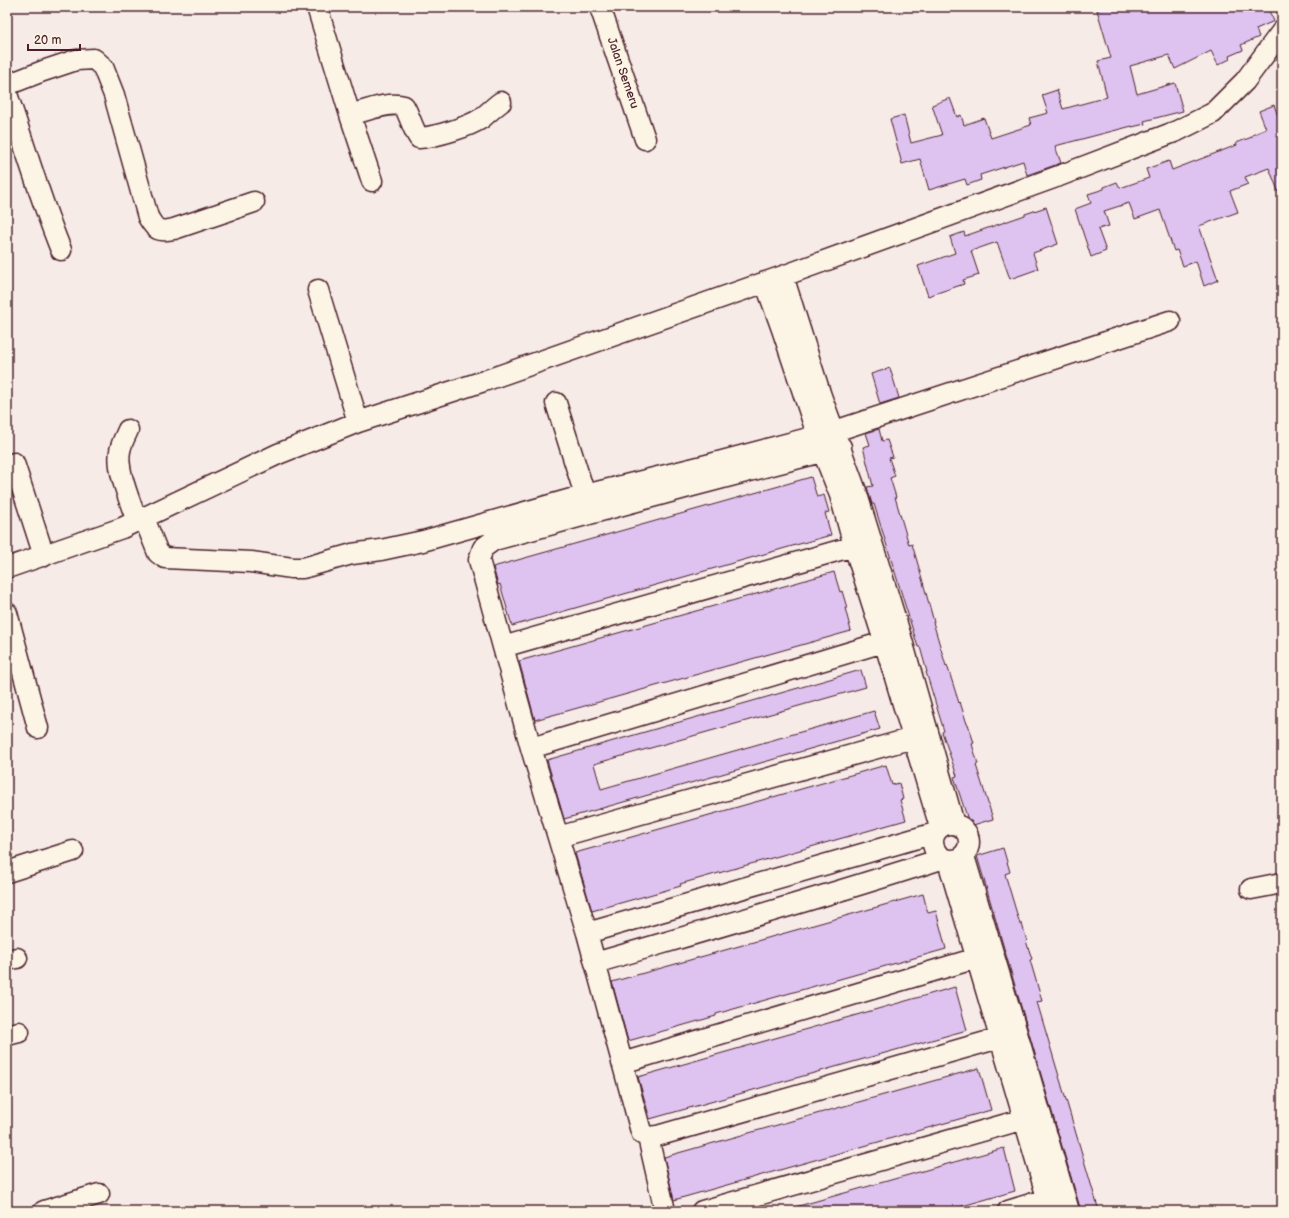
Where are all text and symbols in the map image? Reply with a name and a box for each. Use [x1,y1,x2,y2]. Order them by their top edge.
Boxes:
scale bar [28,26,80,52]
text: 20 m [34,33,61,48]
street label: Jalan Semeru [604,35,642,111]

